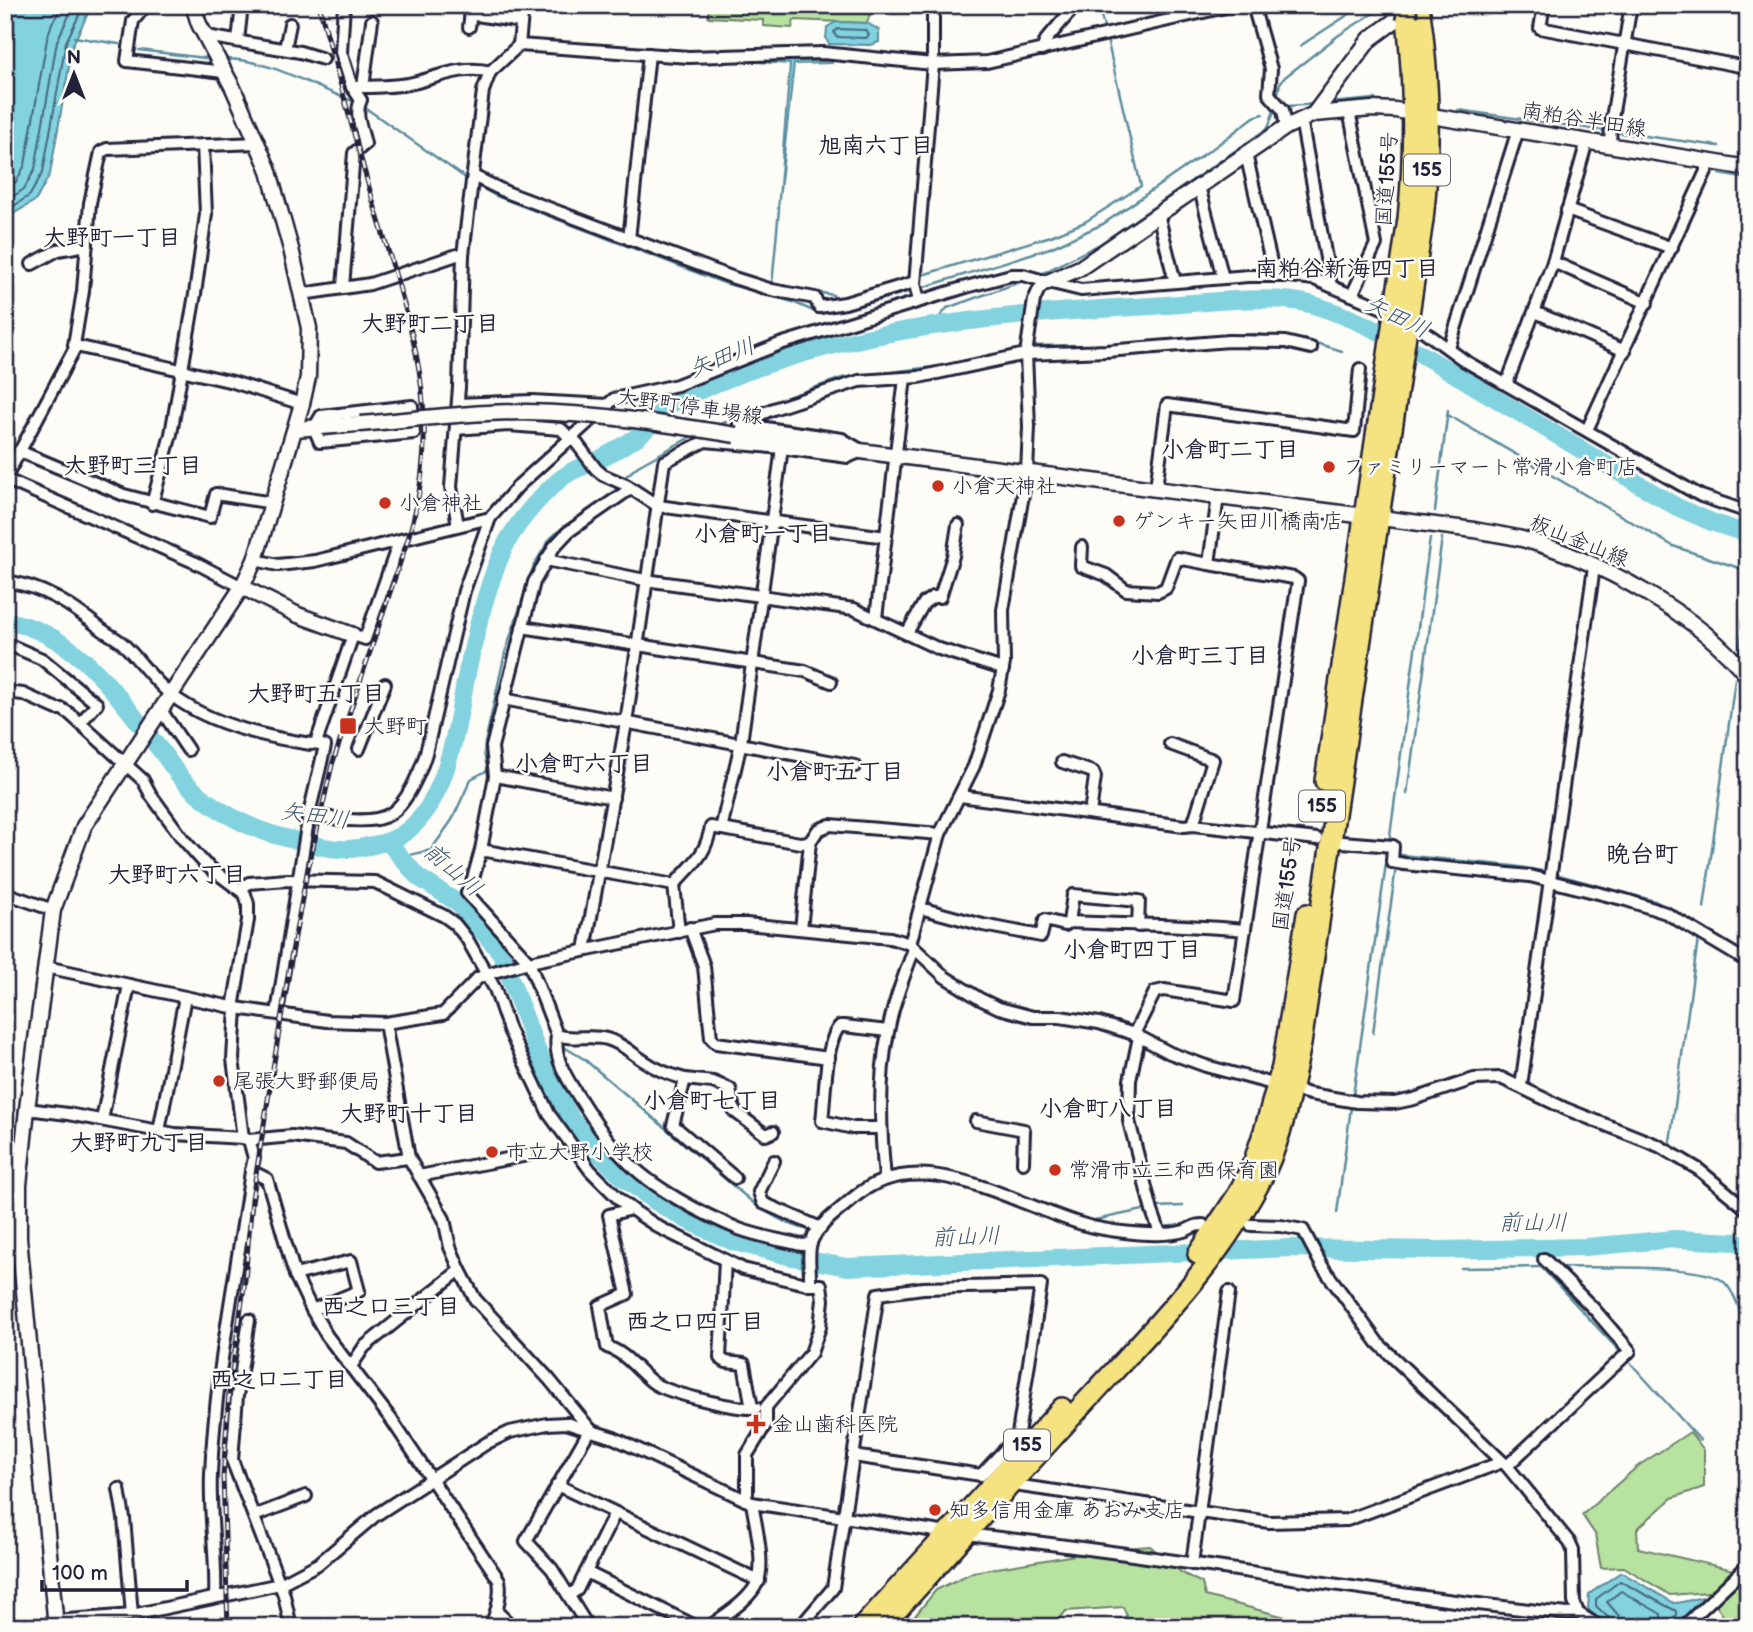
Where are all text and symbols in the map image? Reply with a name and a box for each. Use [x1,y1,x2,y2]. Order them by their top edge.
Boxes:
north arrow [38,38,108,108]
text: N [67,47,81,70]
street label: 南粕谷半田線 [1520,98,1648,142]
street label: 国道155号 [1371,131,1403,227]
district label: 旭南六丁目 [819,132,934,160]
road number: 155 [1404,154,1450,186]
district label: 大野町一丁目 [43,224,181,252]
district label: 南粕谷新海四丁目 [1255,255,1439,283]
water label: 矢田川 [1360,289,1434,345]
district label: 大野町二丁目 [361,310,499,338]
water label: 矢田川 [685,332,759,384]
street label: 大野町停車場線 [615,384,765,430]
district label: 小倉町二丁目 [1161,436,1299,464]
district label: 大野町三丁目 [64,452,202,480]
place label: ファミリーマート常滑小倉町店 [1343,455,1637,480]
marker: ファミリーマート常滑小倉町店 [1321,459,1337,475]
place label: 小倉天神社 [952,474,1057,499]
marker: 小倉天神社 [930,478,946,494]
place label: 小倉神社 [399,491,483,516]
marker: 小倉神社 [377,495,393,511]
place label: ゲンキー矢田川橋南店 [1133,509,1343,534]
street label: 板山金山線 [1526,510,1632,572]
marker: ゲンキー矢田川橋南店 [1111,513,1127,529]
district label: 小倉町一丁目 [694,520,832,548]
district label: 小倉町三丁目 [1131,642,1269,670]
district label: 大野町五丁目 [247,680,385,708]
place label: 大野町 [364,714,427,739]
marker: 大野町 [338,716,358,736]
district label: 小倉町六丁目 [515,750,653,778]
district label: 小倉町五丁目 [766,758,904,786]
road number: 155 [1299,790,1345,821]
water label: 矢田川 [279,797,351,835]
street label: 国道155号 [1268,835,1306,933]
water label: 前山川 [418,837,488,903]
district label: 晩台町 [1606,840,1678,869]
district label: 大野町六丁目 [108,861,246,889]
district label: 小倉町四丁目 [1063,936,1201,964]
place label: 尾張大野郵便局 [233,1069,380,1094]
marker: 尾張大野郵便局 [211,1073,227,1089]
district label: 小倉町七丁目 [643,1087,781,1115]
district label: 小倉町八丁目 [1039,1095,1177,1123]
district label: 大野町十丁目 [340,1100,478,1128]
district label: 大野町九丁目 [70,1129,208,1157]
place label: 市立大野小学校 [506,1140,653,1165]
marker: 市立大野小学校 [484,1144,500,1160]
place label: 常滑市立三和西保育園 [1069,1158,1279,1183]
marker: 常滑市立三和西保育園 [1047,1162,1063,1178]
water label: 前山川 [1499,1209,1568,1237]
water label: 前山川 [931,1222,1001,1252]
district label: 西之口三丁目 [322,1293,460,1321]
district label: 西之口四丁目 [626,1308,764,1336]
district label: 西之口二丁目 [210,1366,348,1394]
place label: 金山歯科医院 [772,1412,898,1437]
marker: 金山歯科医院 [746,1414,766,1434]
road number: 155 [1004,1429,1050,1460]
place label: 知多信用金庫 あおみ支店 [949,1498,1185,1523]
marker: 知多信用金庫 あおみ支店 [927,1502,943,1518]
scale bar [42,1548,187,1592]
text: 100 m [52,1561,108,1586]

